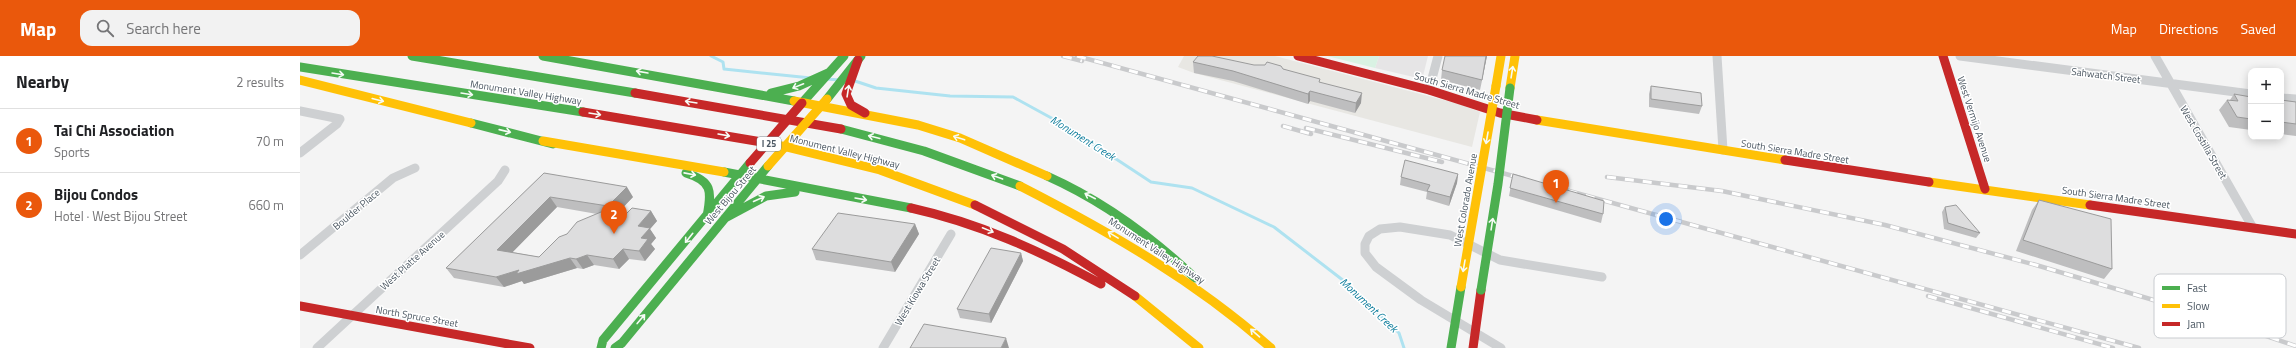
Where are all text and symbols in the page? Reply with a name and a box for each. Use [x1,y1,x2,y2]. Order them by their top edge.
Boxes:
search box [80,10,360,46]
text: Map [20,14,56,43]
icon: search [94,17,116,39]
text: Search here [126,17,201,40]
text: Map [2111,18,2137,39]
text: Directions [2159,18,2218,39]
text: Saved [2240,18,2276,39]
street label: Sahwatch Street [2071,64,2142,87]
one-way arrow [1508,66,1516,79]
one-way arrow [636,68,649,76]
street label: South Sierra Madre Street [1412,68,1522,113]
map controls [2248,68,2284,140]
button: + [2248,68,2284,104]
text: Nearby [16,69,69,95]
one-way arrow [332,70,345,78]
text: 2 results [236,72,284,92]
street label: West Vermijo Avenue [1954,74,1996,164]
street label: Monument Valley Highway [469,76,583,109]
one-way arrow [792,83,804,91]
one-way arrow [844,85,852,98]
one-way arrow [460,90,473,98]
one-way arrow [372,97,385,105]
one-way arrow [685,98,698,106]
street label: West Costilla Street [2176,103,2231,182]
button: − [2248,104,2284,140]
one-way arrow [588,110,601,118]
water label: Monument Creek [1047,112,1119,165]
text: Tai Chi Association [54,119,174,142]
one-way arrow [498,127,511,135]
text: 1 [25,131,33,151]
text: 70 m [256,131,284,151]
one-way arrow [717,131,730,139]
street label: Monument Valley Highway [788,131,902,172]
one-way arrow [1483,131,1491,144]
one-way arrow [867,132,880,140]
one-way arrow [952,134,965,141]
street label: South Sierra Madre Street [1740,136,1850,168]
road number: I 25 [757,137,781,151]
text: Sports [54,142,90,162]
street label: West Colorado Avenue [1450,152,1481,248]
street label: West Bijou Street [701,162,760,228]
one-way arrow [683,170,696,178]
pin: 1 [1543,170,1569,203]
one-way arrow [992,172,1004,180]
street label: South Sierra Madre Street [2061,182,2171,213]
text: Bijou Condos [54,183,138,206]
street label: Boulder Place [329,185,383,234]
one-way arrow [1084,192,1096,199]
text: 2 [25,195,33,215]
text: 660 m [248,195,284,215]
one-way arrow [752,195,764,202]
one-way arrow [854,195,867,203]
pin: 2 [601,201,627,234]
text: Hotel · West Bijou Street [54,206,187,226]
your location [1656,209,1676,229]
street label: Monument Valley Highway [1105,213,1208,287]
one-way arrow [1488,218,1496,231]
street label: West Platte Avenue [377,227,448,294]
one-way arrow [981,227,993,234]
one-way arrow [1107,230,1119,238]
one-way arrow [684,232,693,243]
street label: West Kiowa Street [891,254,944,328]
one-way arrow [1460,259,1468,272]
water label: Monument Creek [1337,274,1402,337]
legend [2154,274,2286,338]
text: Fast [2187,280,2207,296]
text: Slow [2187,298,2210,314]
street label: North Spruce Street [375,302,460,331]
one-way arrow [636,314,645,325]
text: Jam [2187,316,2205,332]
one-way arrow [1251,329,1261,338]

